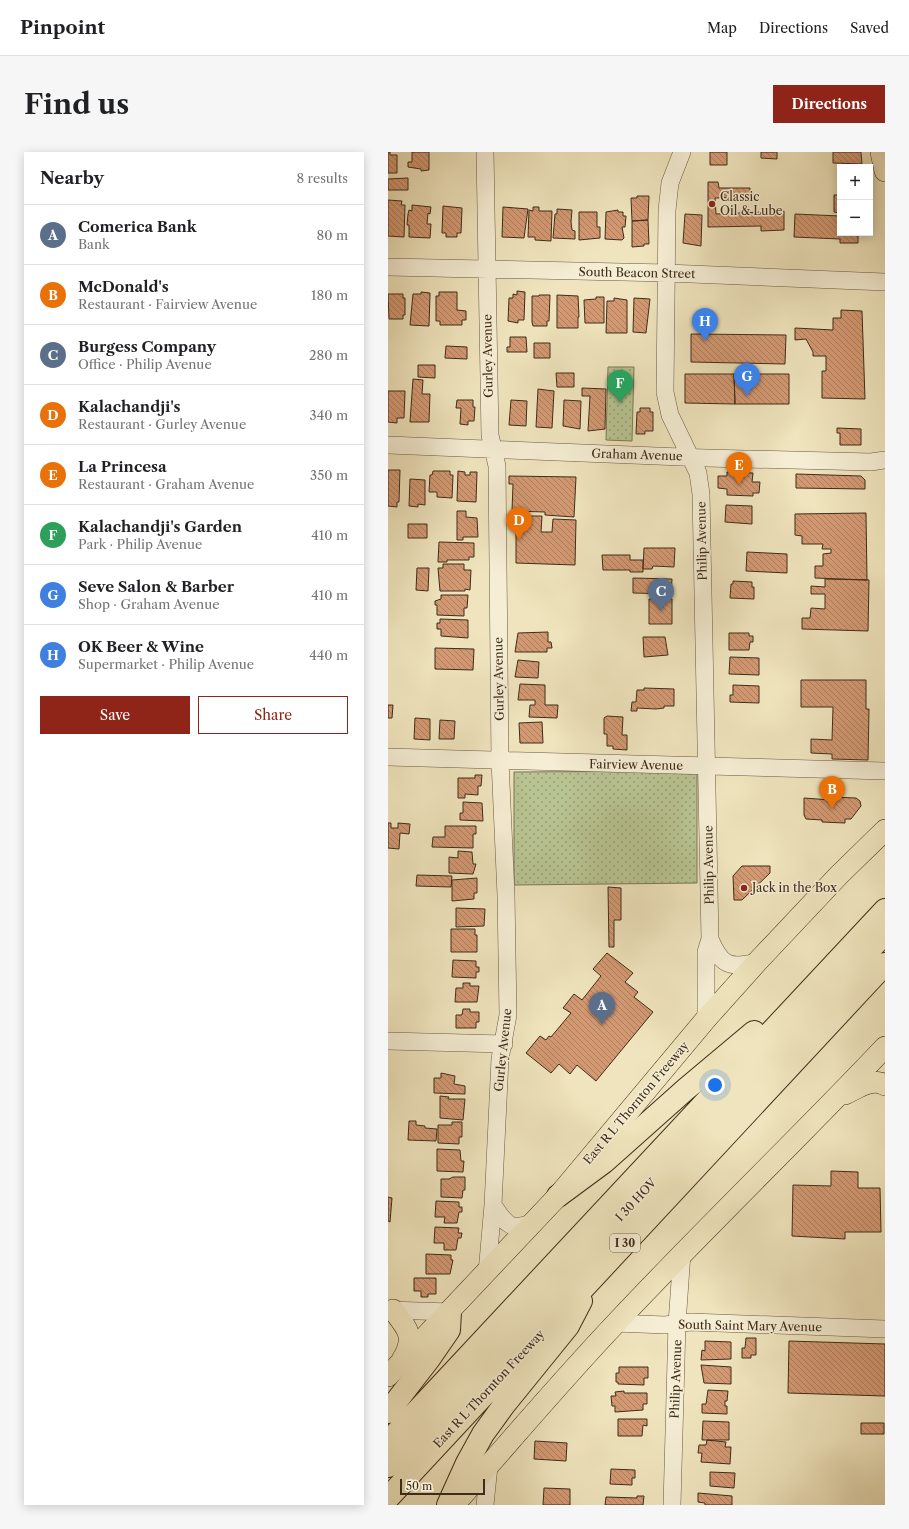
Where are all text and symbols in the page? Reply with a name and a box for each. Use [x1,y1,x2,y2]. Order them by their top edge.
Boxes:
text: Pinpoint [20,16,105,39]
text: Map [707,19,737,37]
text: Directions [759,19,828,37]
text: Saved [850,19,889,37]
button: Directions [773,85,885,123]
text: Find us [24,87,129,121]
map controls [837,164,873,236]
button: + [837,164,873,200]
text: Nearby [40,168,104,188]
text: 8 results [296,170,348,186]
place label: Classic Oil & Lube [720,189,783,218]
marker: Classic Oil & Lube [707,199,717,209]
button: − [837,200,873,236]
text: Comerica Bank [78,217,197,236]
text: A [48,227,58,243]
text: 80 m [316,227,348,243]
text: Bank [78,236,110,252]
street label: South Beacon Street [579,264,696,281]
text: McDonald's [78,277,169,296]
text: B [48,287,58,303]
text: 180 m [311,287,348,303]
text: Restaurant · Fairview Avenue [78,296,257,312]
pin: H [692,308,718,341]
street label: Gurley Avenue [479,314,496,398]
text: Burgess Company [78,337,216,356]
text: C [48,347,58,363]
text: 280 m [309,347,348,363]
text: Office · Philip Avenue [78,356,212,372]
pin: G [734,363,760,396]
pin: F [607,370,633,403]
text: Kalachandji's [78,397,181,416]
text: D [47,407,59,423]
text: 340 m [310,407,348,423]
text: Restaurant · Gurley Avenue [78,416,246,432]
street label: Graham Avenue [591,445,683,464]
pin: E [726,452,752,485]
text: La Princesa [78,457,167,476]
text: E [48,467,58,483]
text: 350 m [310,467,348,483]
text: Restaurant · Graham Avenue [78,476,254,492]
street label: Philip Avenue [693,501,710,581]
pin: D [506,507,532,540]
text: Kalachandji's Garden [78,517,242,536]
text: F [49,527,57,543]
text: 410 m [311,527,348,543]
text: Park · Philip Avenue [78,536,202,552]
text: Seve Salon & Barber [78,577,234,596]
pin: C [648,578,674,611]
text: G [47,587,59,603]
text: 410 m [311,587,348,603]
text: Shop · Graham Avenue [78,596,219,612]
text: OK Beer & Wine [78,637,204,656]
street label: Gurley Avenue [490,637,507,721]
text: H [47,647,59,663]
text: 440 m [309,647,348,663]
text: Supermarket · Philip Avenue [78,656,254,672]
button: Save [40,696,190,734]
button: Share [198,696,348,734]
street label: Fairview Avenue [589,756,683,773]
pin: B [819,776,845,809]
street label: Philip Avenue [700,825,717,905]
place label: Jack in the Box [750,880,837,895]
marker: Jack in the Box [739,883,749,893]
pin: A [589,992,615,1025]
street label: Gurley Avenue [491,1007,514,1092]
street label: East R L Thornton Freeway [580,1038,692,1167]
your location [705,1075,725,1095]
street label: I 30 HOV [612,1175,660,1224]
road number: I 30 [610,1234,640,1252]
street label: South Saint Mary Avenue [678,1317,822,1334]
street label: East R L Thornton Freeway [430,1326,548,1451]
street label: Philip Avenue [667,1339,684,1419]
scale bar [400,1477,485,1496]
text: 50 m [406,1479,432,1493]

